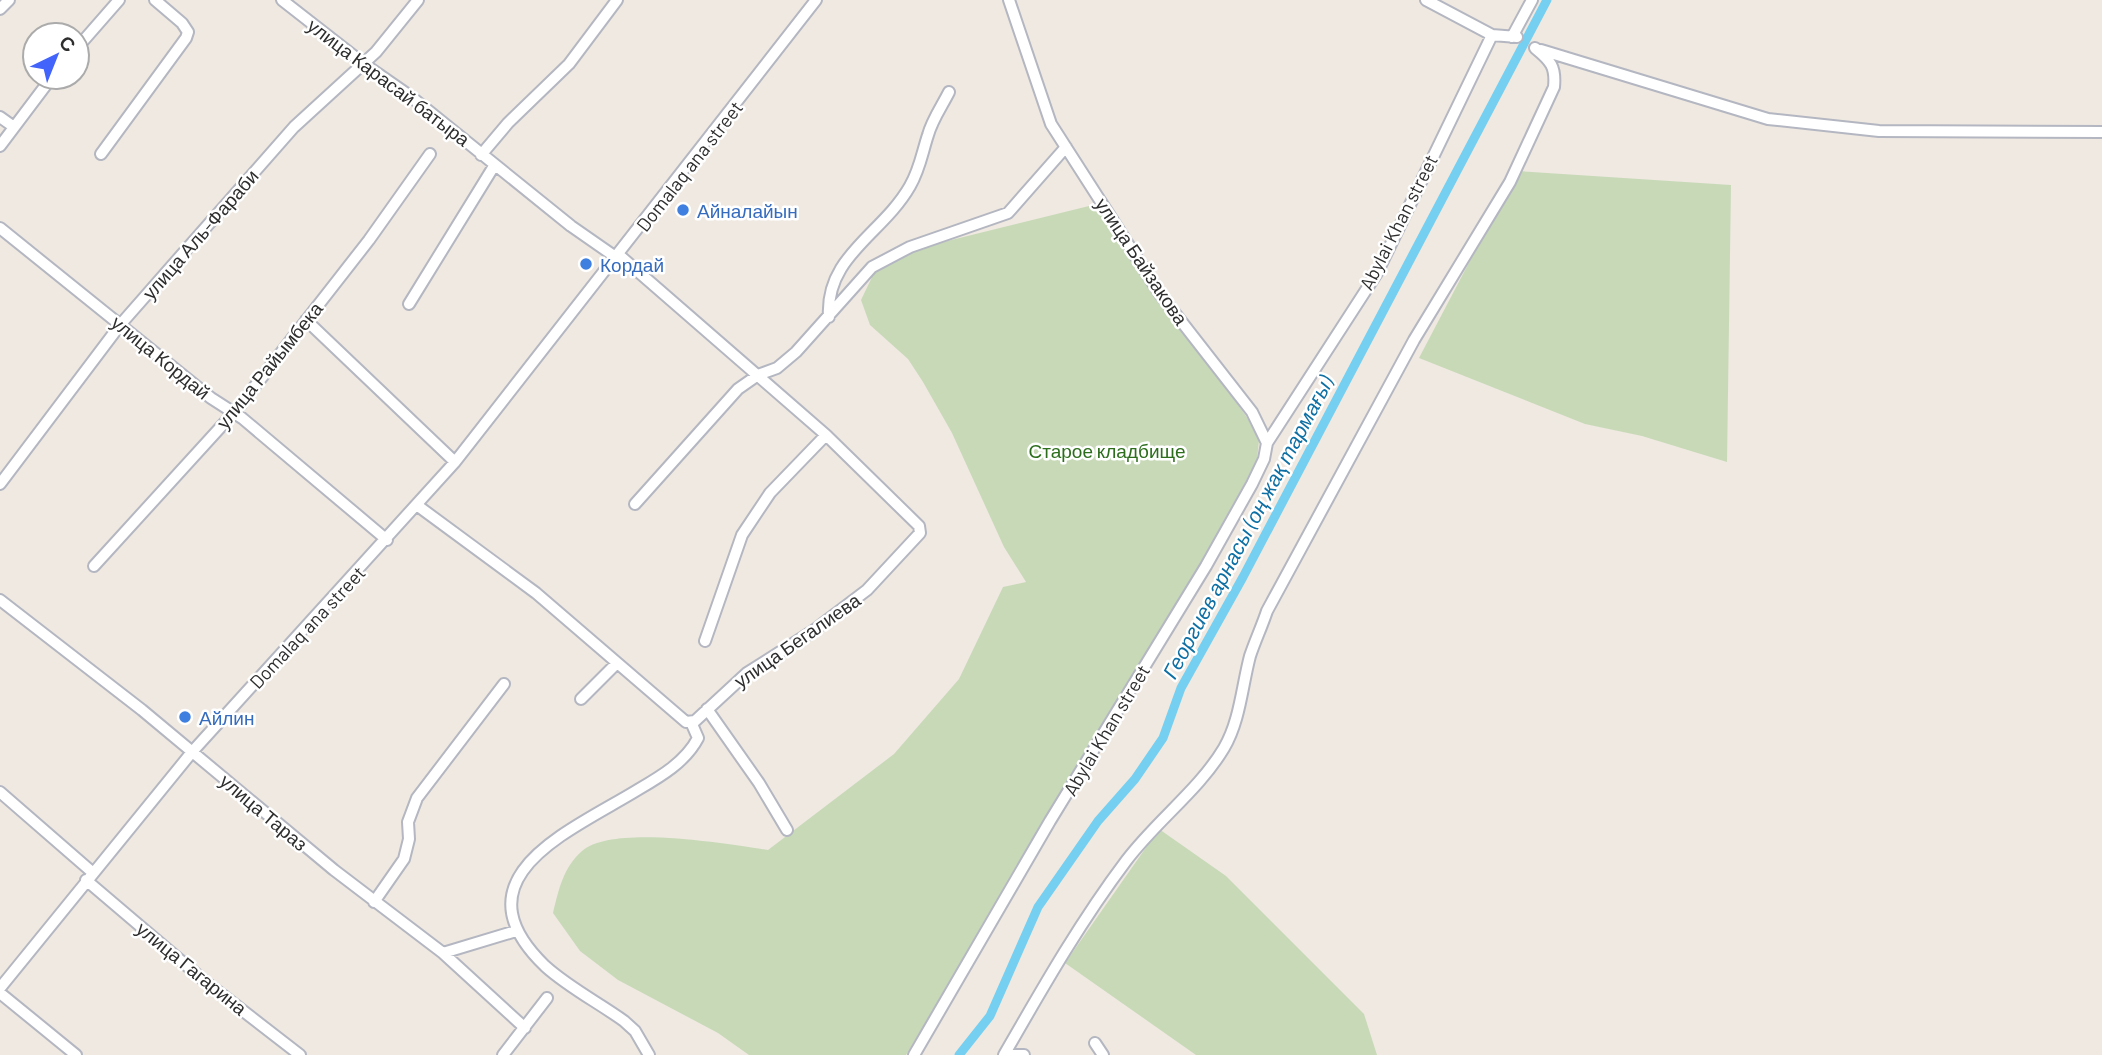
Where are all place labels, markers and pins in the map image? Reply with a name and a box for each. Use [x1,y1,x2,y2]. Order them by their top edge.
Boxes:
place label: Айналайын [697,199,798,222]
marker: Айналайын [675,202,691,218]
place label: Кордай [600,253,664,276]
marker: Кордай [578,256,594,272]
place label: Айлин [199,706,254,729]
marker: Айлин [177,709,193,725]

